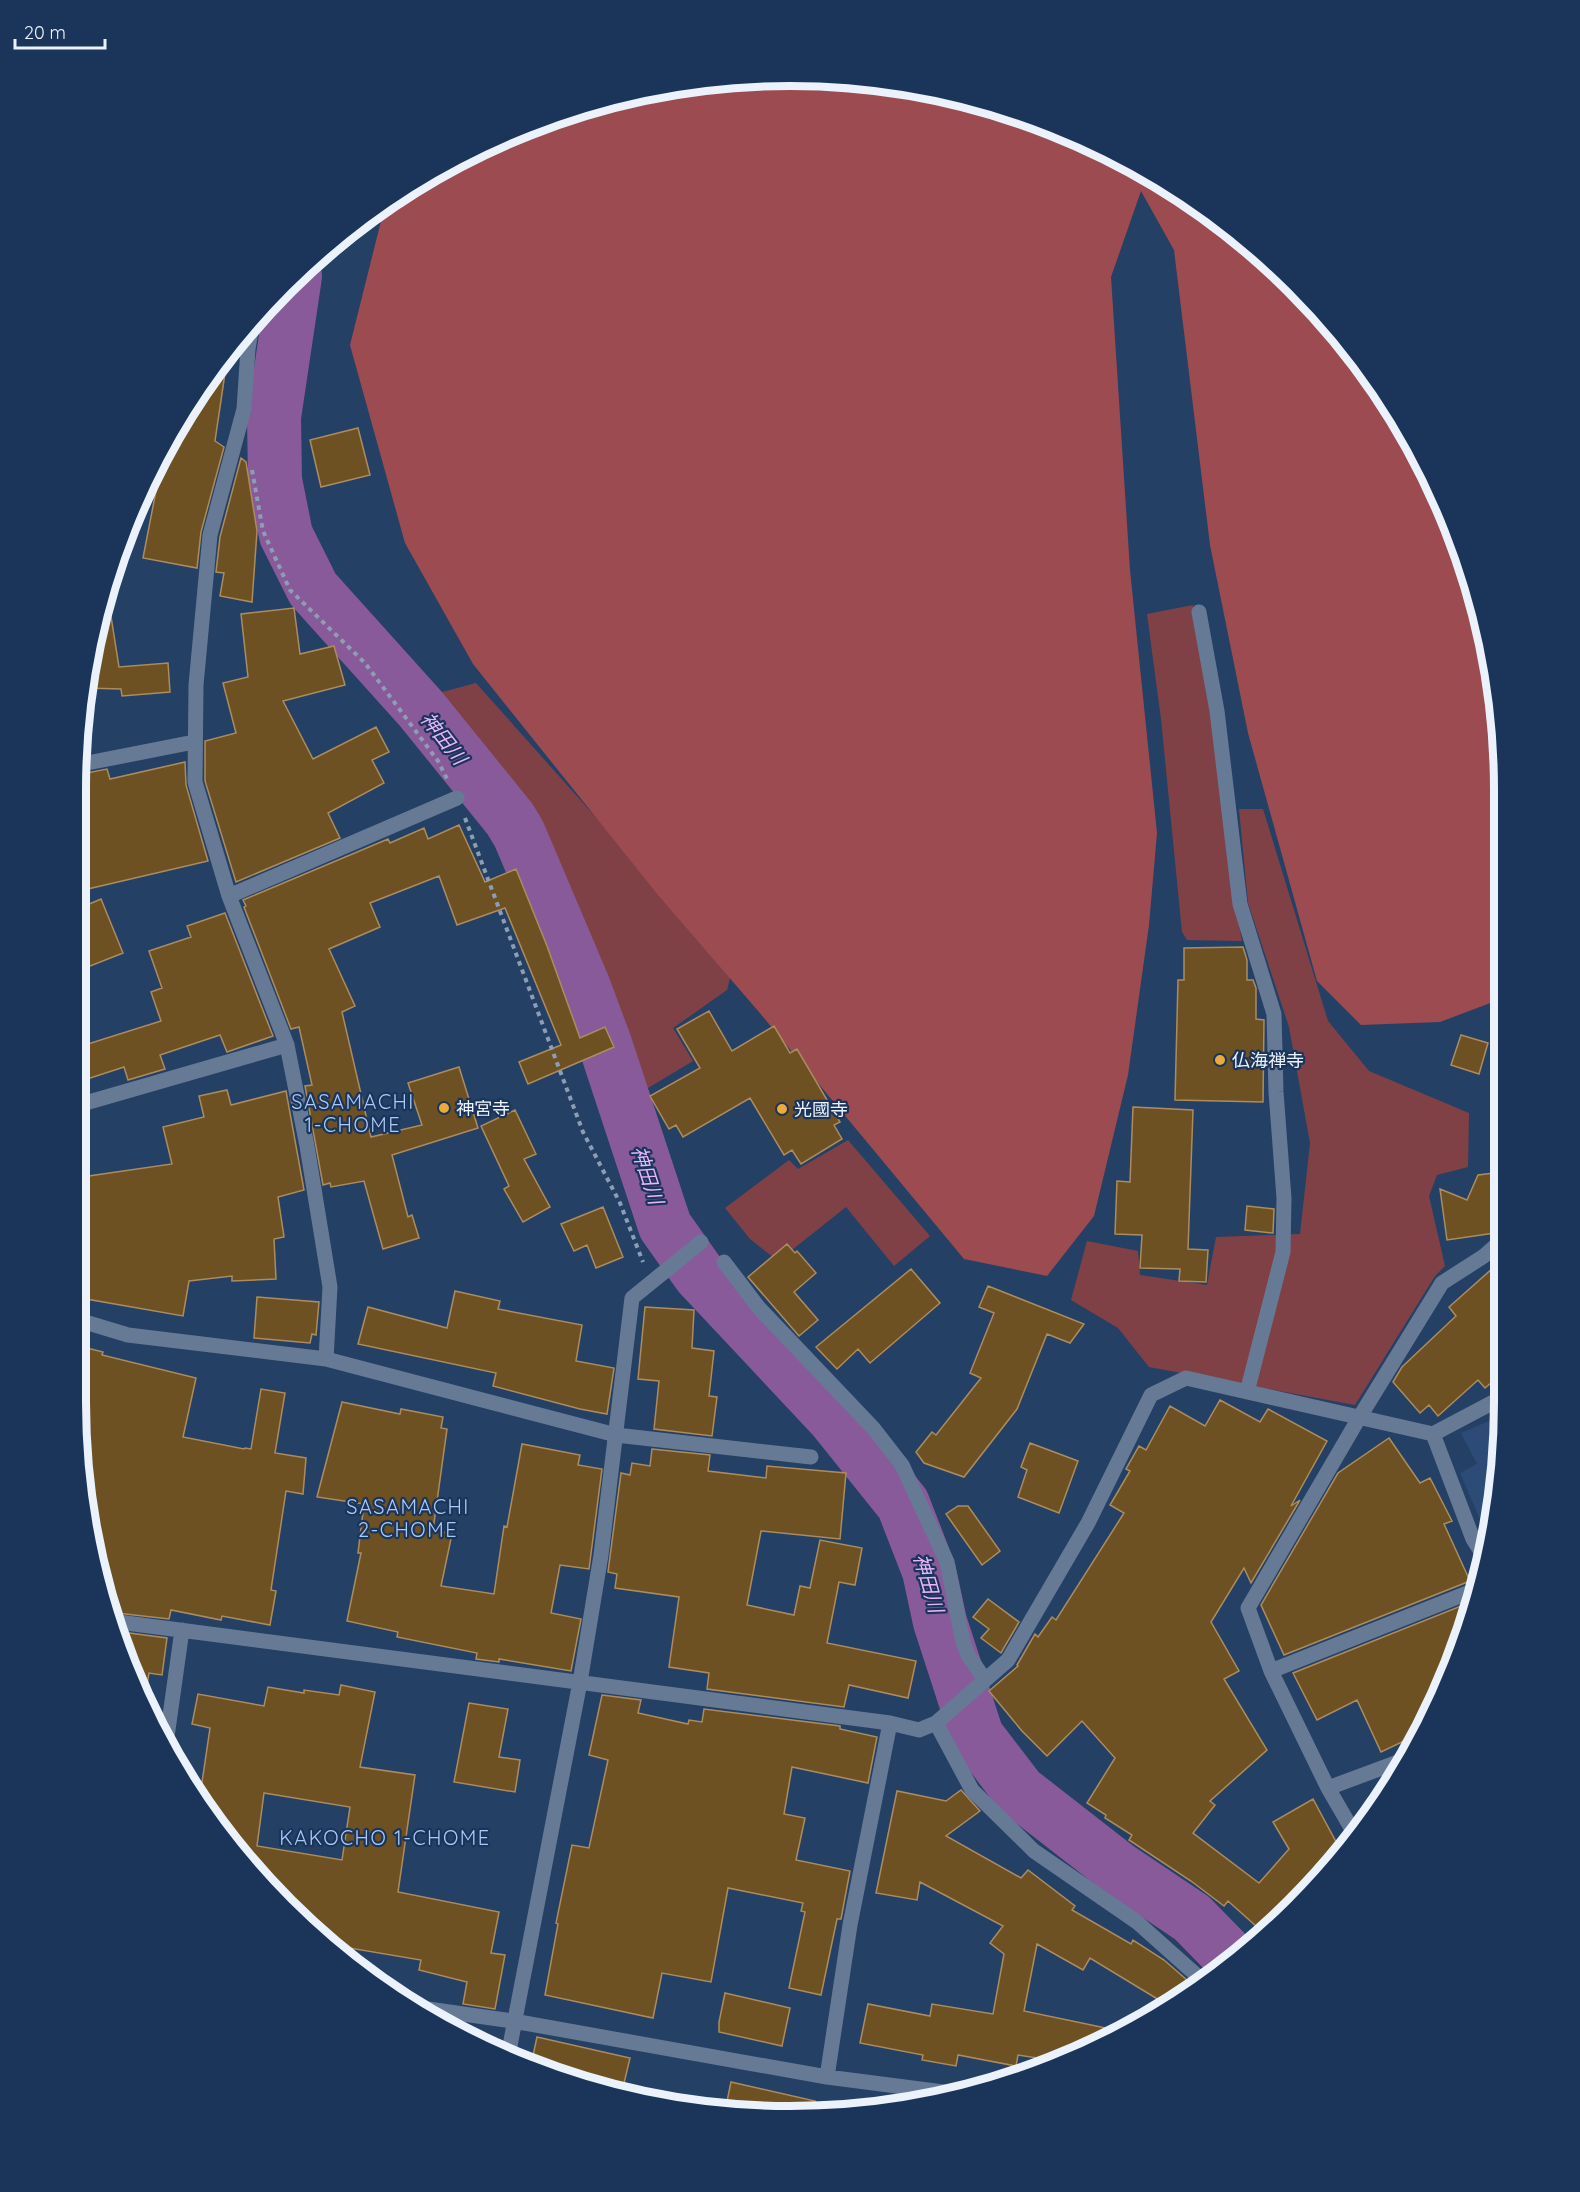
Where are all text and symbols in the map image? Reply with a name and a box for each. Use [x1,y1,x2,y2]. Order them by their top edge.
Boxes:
scale bar [15,12,105,50]
text: 20 m [24,21,66,44]
water label: 神田川 [416,707,474,771]
place label: 仏海禅寺 [1232,1049,1304,1072]
marker: 仏海禅寺 [1213,1053,1227,1067]
district label: SASAMACHI 1-CHOME [291,1089,415,1137]
place label: 神宮寺 [456,1097,510,1120]
place label: 光國寺 [794,1098,848,1121]
marker: 神宮寺 [437,1101,451,1115]
marker: 光國寺 [775,1102,789,1116]
water label: 神田川 [627,1143,670,1209]
district label: SASAMACHI 2-CHOME [346,1494,470,1542]
water label: 神田川 [909,1551,950,1617]
district label: KAKOCHO 1-CHOME [279,1825,491,1850]

